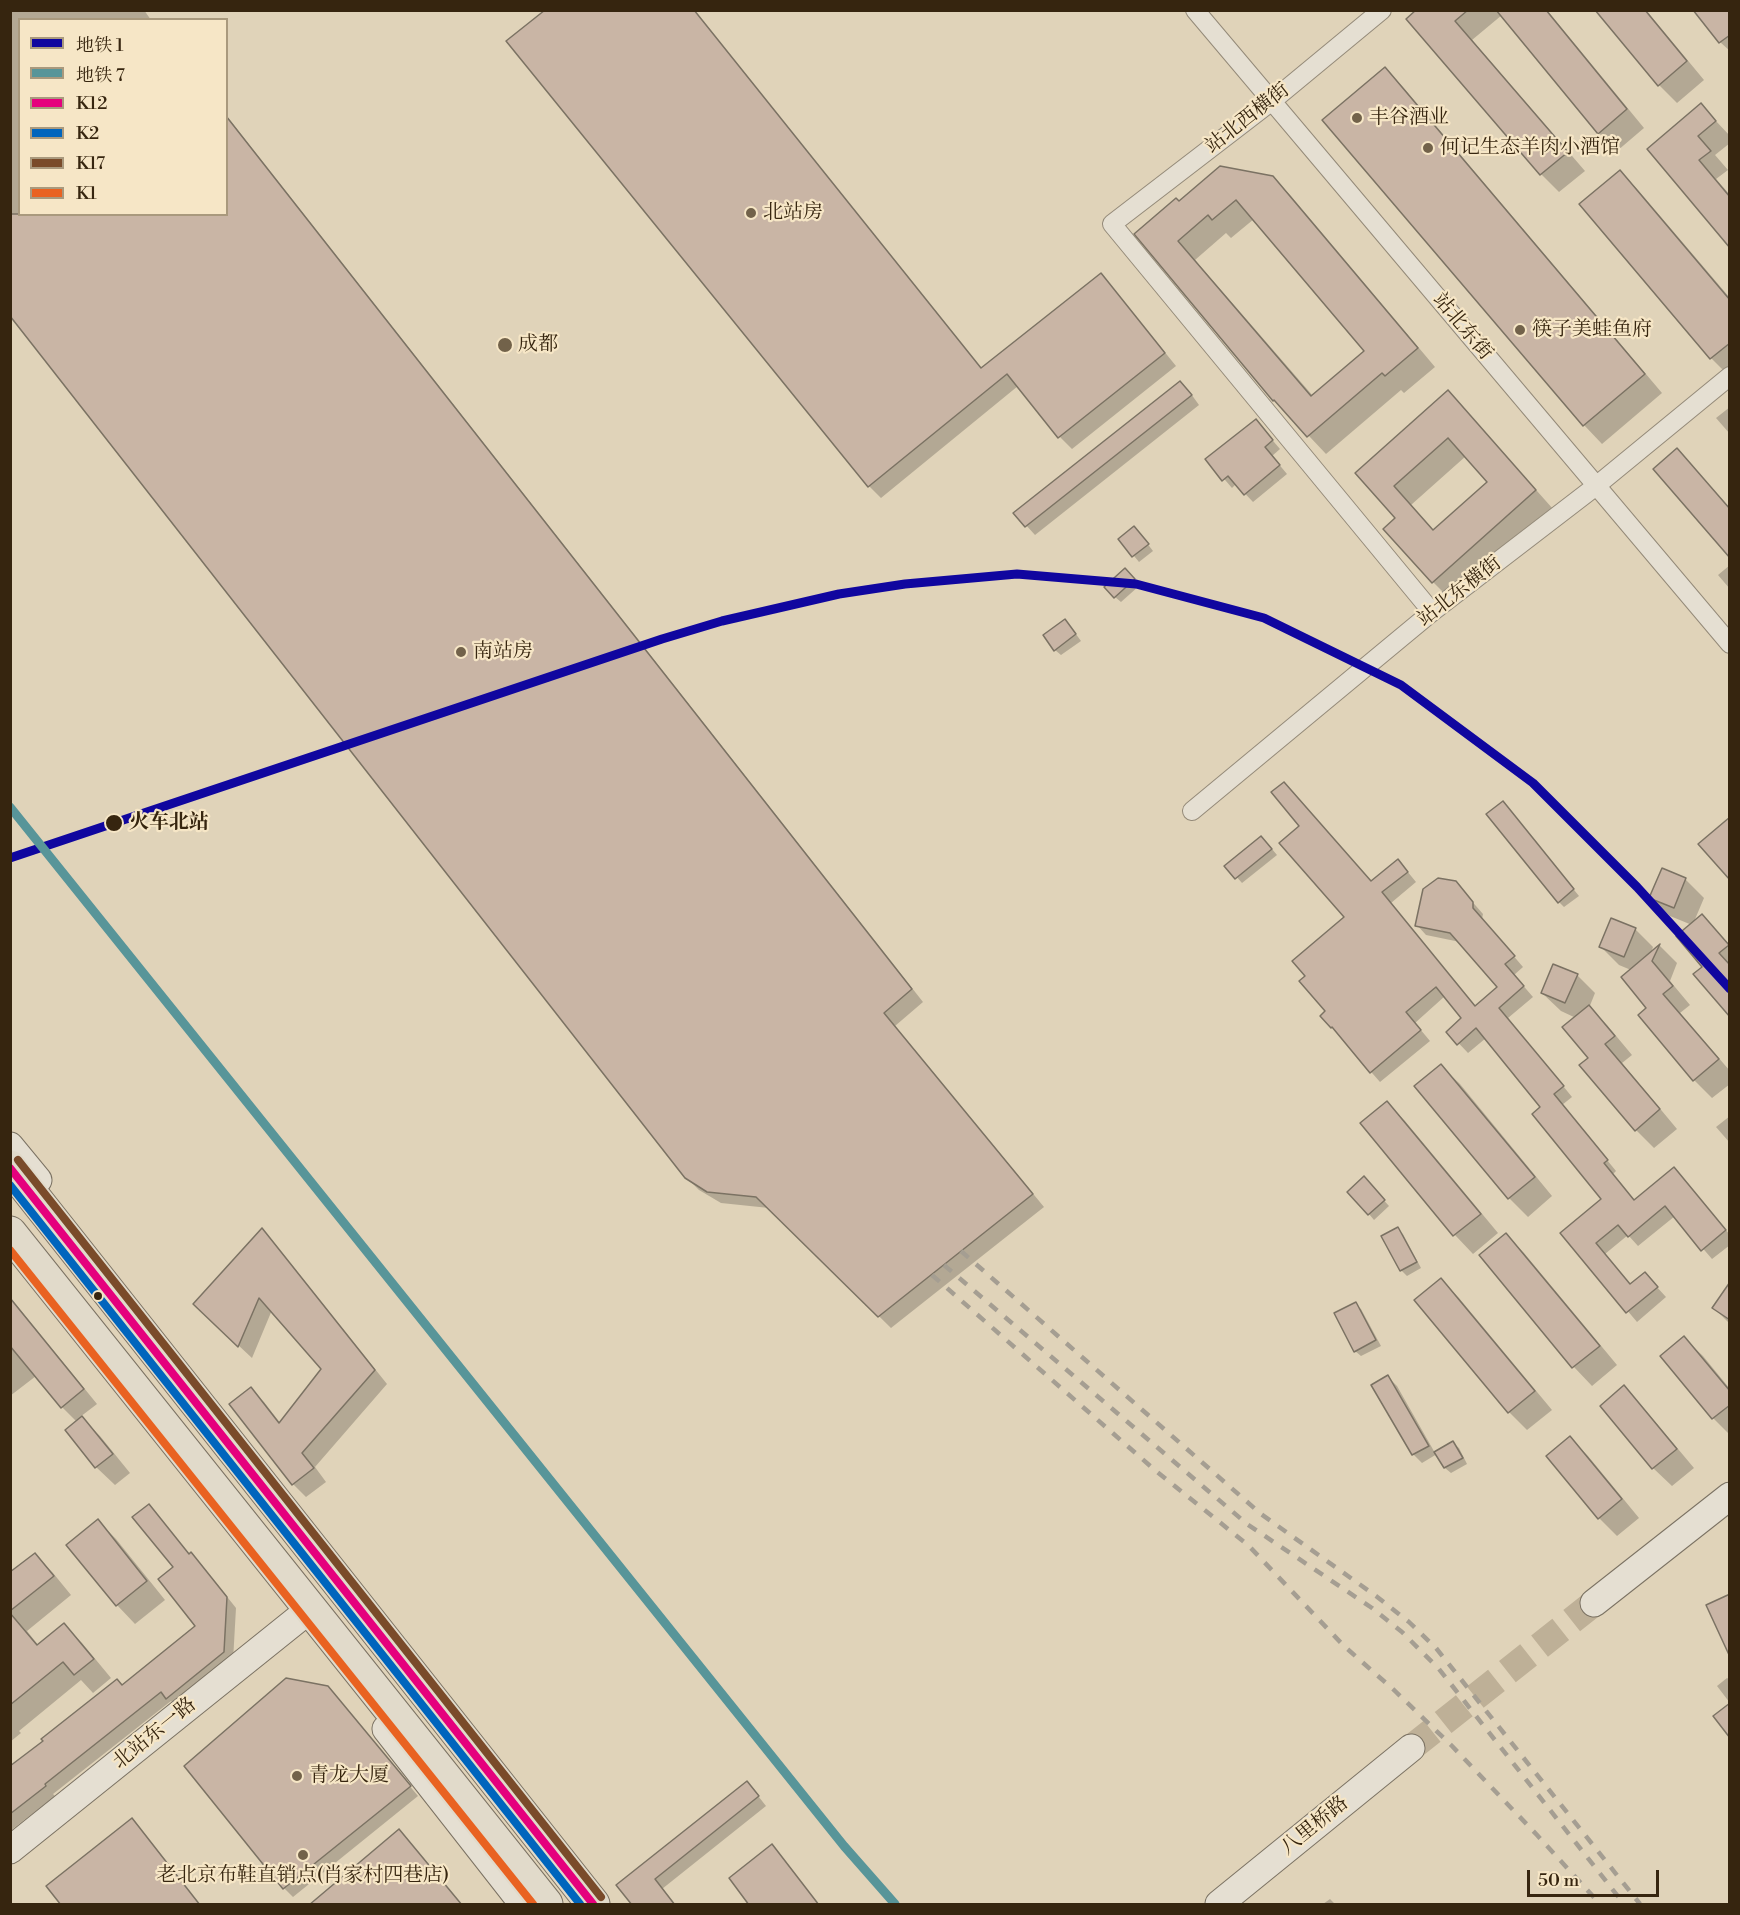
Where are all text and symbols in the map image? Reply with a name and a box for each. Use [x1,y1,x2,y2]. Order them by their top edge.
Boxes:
legend [18,18,228,216]
text: 地铁 1 [76,34,123,57]
text: 地铁 7 [76,64,125,87]
street label: 站北西横街 [1201,79,1295,159]
text: K12 [76,92,108,115]
place label: 丰谷酒业 [1369,106,1449,130]
marker: 丰谷酒业 [1350,111,1364,125]
text: K2 [76,122,99,145]
place label: 何记生态羊肉小酒馆 [1440,136,1620,160]
marker: 何记生态羊肉小酒馆 [1421,141,1435,155]
text: K17 [76,152,105,175]
text: K1 [76,182,97,205]
place label: 北站房 [763,201,823,225]
marker: 北站房 [744,206,758,220]
street label: 站北东街 [1427,289,1497,365]
place label: 筷子美蛙鱼府 [1532,318,1652,342]
marker: 筷子美蛙鱼府 [1513,323,1527,337]
place label: 成都 [518,333,558,357]
marker: 成都 [496,336,514,354]
street label: 站北东横街 [1413,552,1507,632]
place label: 南站房 [473,640,533,664]
marker: 南站房 [454,645,468,659]
place label: 火车北站 [129,811,209,835]
marker: 火车北站 [104,813,124,833]
unlabelled marker [92,1290,104,1302]
street label: 北站东一路 [109,1693,201,1775]
place label: 青龙大厦 [309,1764,389,1788]
marker: 青龙大厦 [290,1769,304,1783]
street label: 八里桥路 [1276,1792,1354,1860]
marker: 老北京布鞋直销点(肖家村四巷店) [296,1848,310,1862]
scale bar [1530,1858,1662,1896]
place label: 老北京布鞋直销点(肖家村四巷店) [157,1864,449,1888]
text: 50 m [1538,1869,1579,1892]

